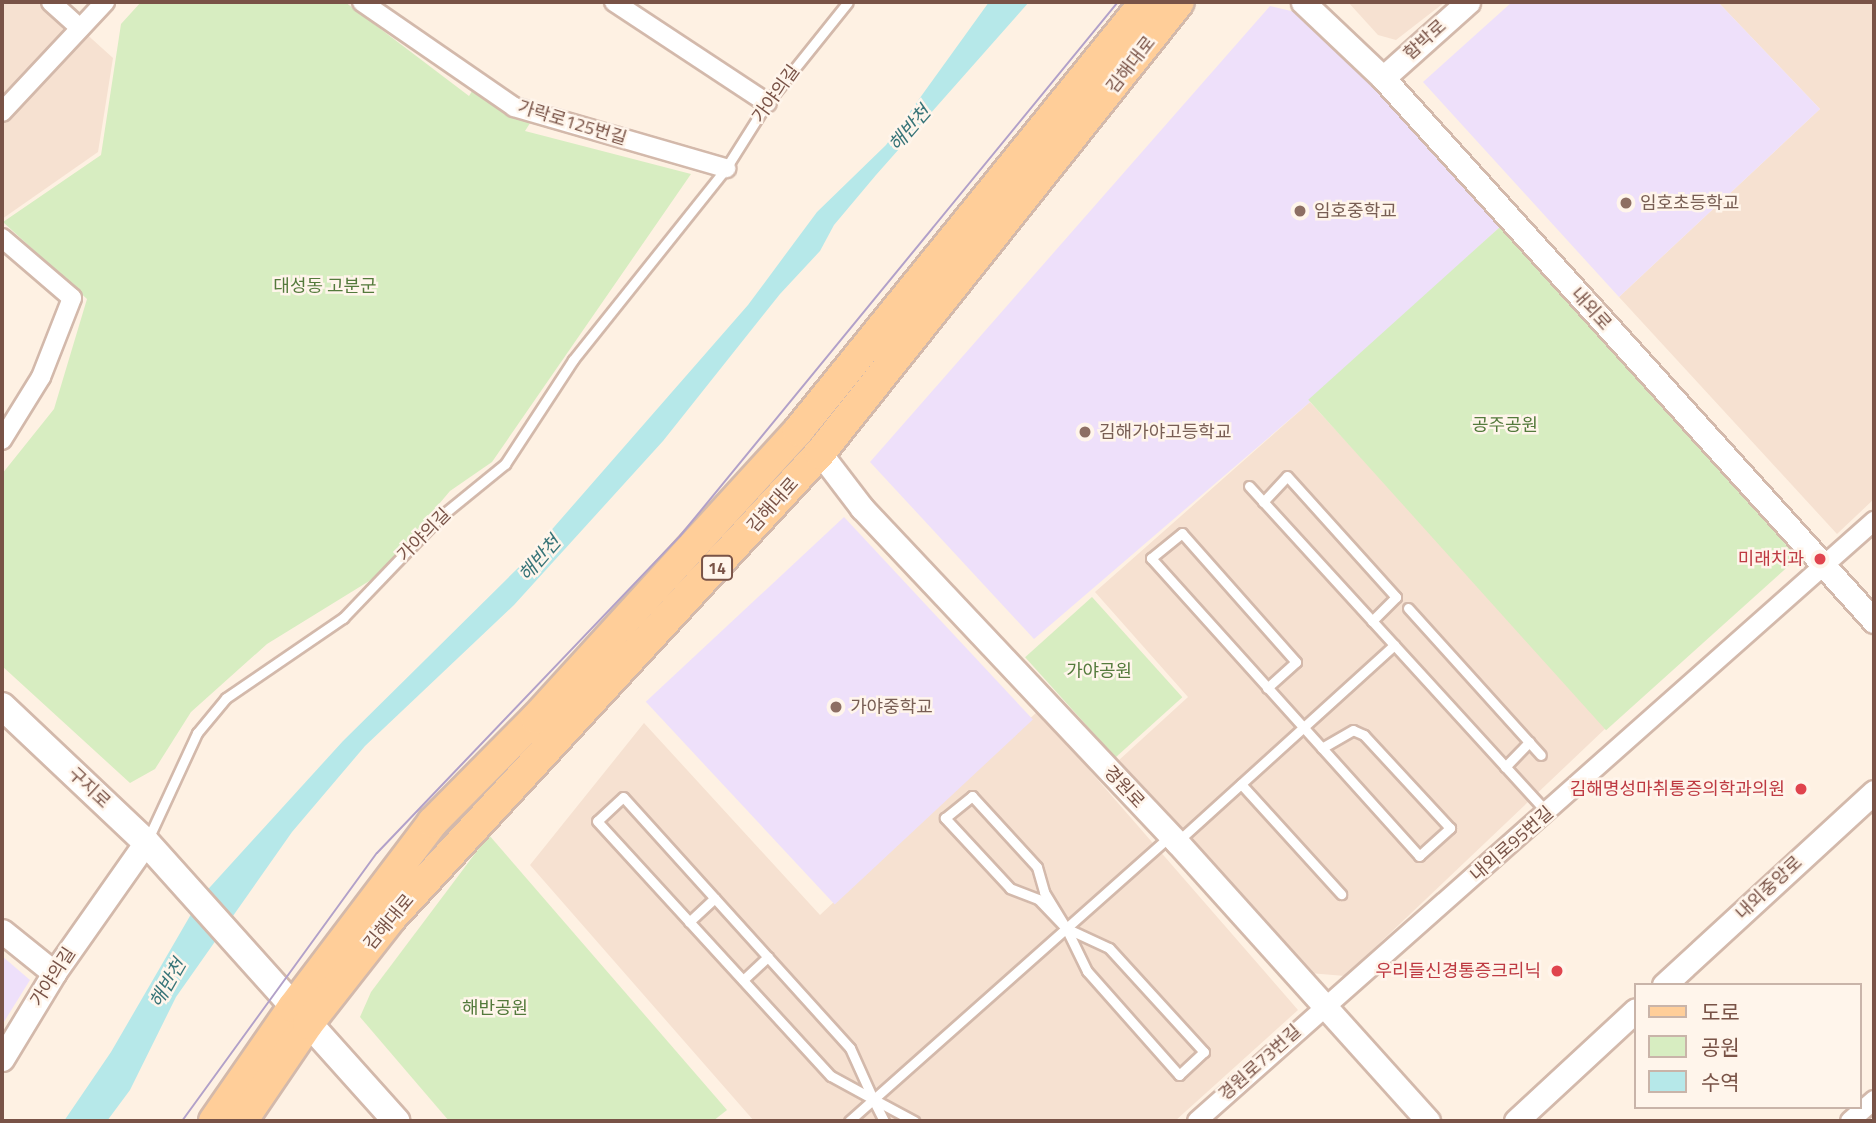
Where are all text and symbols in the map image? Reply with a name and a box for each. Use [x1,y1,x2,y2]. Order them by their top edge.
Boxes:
street label: 함박로 [1399,15,1451,65]
street label: 김해대로 [1102,32,1160,98]
street label: 가야의길 [748,61,804,127]
street label: 가락로125번길 [515,96,629,150]
water label: 해반천 [883,101,935,155]
place label: 임호초등학교 [1640,192,1739,214]
marker: 임호초등학교 [1618,195,1634,211]
place label: 임호중학교 [1314,200,1397,222]
marker: 임호중학교 [1292,203,1308,219]
park label: 대성동 고분군 [273,275,377,297]
street label: 내외로 [1566,283,1616,335]
park label: 공주공원 [1472,414,1538,436]
place label: 김해가야고등학교 [1099,421,1231,443]
marker: 김해가야고등학교 [1077,424,1093,440]
street label: 김해대로 [743,473,803,537]
street label: 가야의길 [393,504,455,566]
water label: 해반천 [513,531,565,585]
place label: 미래치과 [1738,548,1804,570]
marker: 미래치과 [1810,549,1830,569]
road number: 14 [700,555,734,580]
park label: 가야공원 [1066,660,1132,682]
place label: 가야중학교 [850,696,933,718]
marker: 가야중학교 [828,699,844,715]
street label: 경원로 [1099,761,1149,813]
street label: 구지로 [63,763,115,813]
place label: 김해명성마취통증의학과의원 [1570,778,1785,800]
marker: 김해명성마취통증의학과의원 [1791,779,1811,799]
street label: 내외로95번길 [1466,802,1558,886]
street label: 내외중앙로 [1731,852,1807,924]
street label: 김해대로 [359,890,419,954]
street label: 가야의길 [26,943,80,1011]
water label: 해반천 [144,955,190,1011]
place label: 우리들신경통증크리닉 [1375,960,1541,982]
marker: 우리들신경통증크리닉 [1547,961,1567,981]
legend [1634,983,1862,1109]
text: 도로 [1701,996,1740,1028]
park label: 해반공원 [462,997,528,1019]
street label: 경원로73번길 [1215,1021,1305,1105]
text: 공원 [1701,1031,1740,1063]
text: 수역 [1701,1066,1740,1098]

